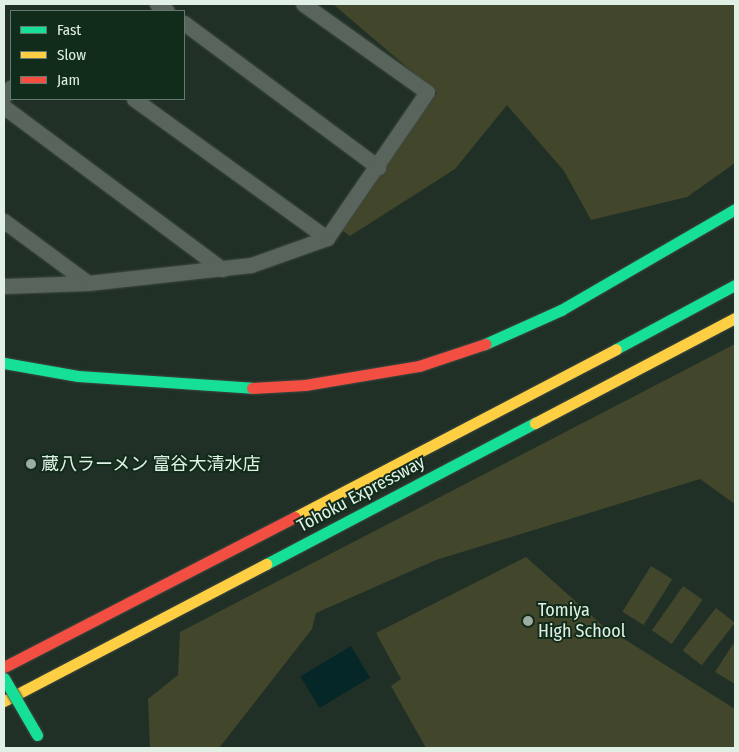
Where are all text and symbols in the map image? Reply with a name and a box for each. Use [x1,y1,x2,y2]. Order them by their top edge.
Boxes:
legend [10,10,185,100]
text: Fast [57,21,81,39]
text: Slow [57,46,86,64]
text: Jam [57,71,80,89]
street label: Tohoku Expressway [293,451,429,537]
place label: 蔵八ラーメン 富谷大清水店 [41,453,261,475]
marker: 蔵八ラーメン 富谷大清水店 [25,458,37,470]
place label: Tomiya High School [538,600,625,642]
marker: Tomiya High School [522,615,534,627]

